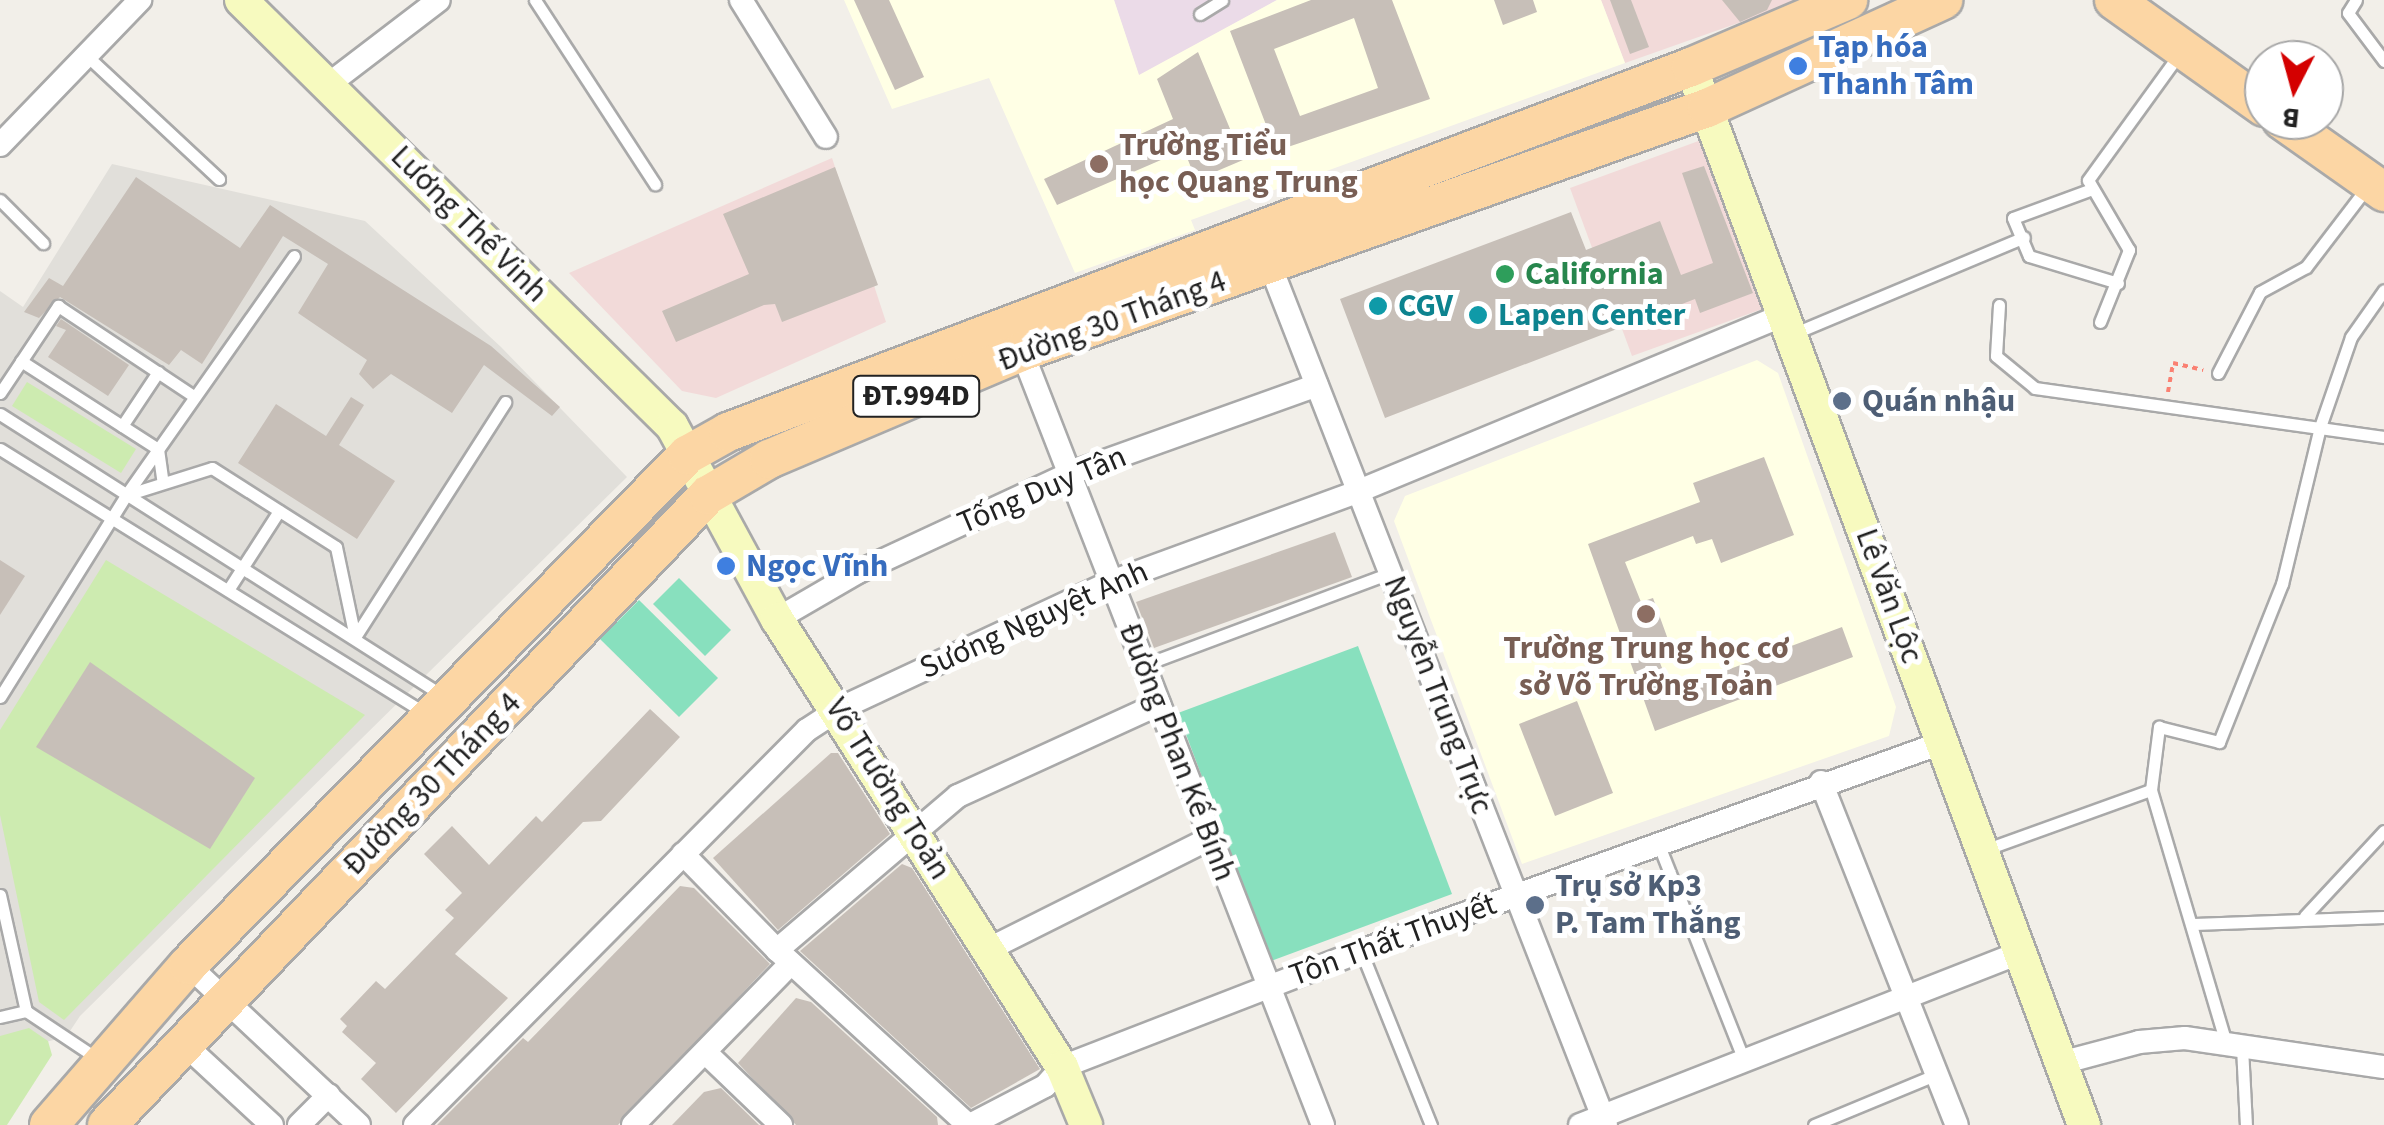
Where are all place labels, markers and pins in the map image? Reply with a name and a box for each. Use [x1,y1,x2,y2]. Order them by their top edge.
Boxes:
place label: Tạp hóa Thanh Tâm [1818,29,1974,104]
marker: Tạp hóa Thanh Tâm [1787,55,1809,77]
place label: Trường Tiểu học Quang Trung [1119,127,1358,202]
marker: Trường Tiểu học Quang Trung [1088,153,1110,175]
place label: California [1525,255,1664,293]
marker: California [1494,263,1516,285]
place label: CGV [1398,287,1453,325]
marker: CGV [1367,295,1389,317]
place label: Lapen Center [1498,296,1686,334]
marker: Lapen Center [1467,304,1489,326]
place label: Quán nhậu [1862,382,2015,420]
marker: Quán nhậu [1831,390,1853,412]
place label: Ngọc Vĩnh [746,547,888,585]
marker: Ngọc Vĩnh [715,555,737,577]
marker: Trường Trung học cơ sở Võ Trường Toản [1635,603,1657,625]
place label: Trường Trung học cơ sở Võ Trường Toản [1503,630,1789,705]
place label: Trụ sở Kp3 P. Tam Thắng [1555,868,1741,943]
marker: Trụ sở Kp3 P. Tam Thắng [1524,894,1546,916]

